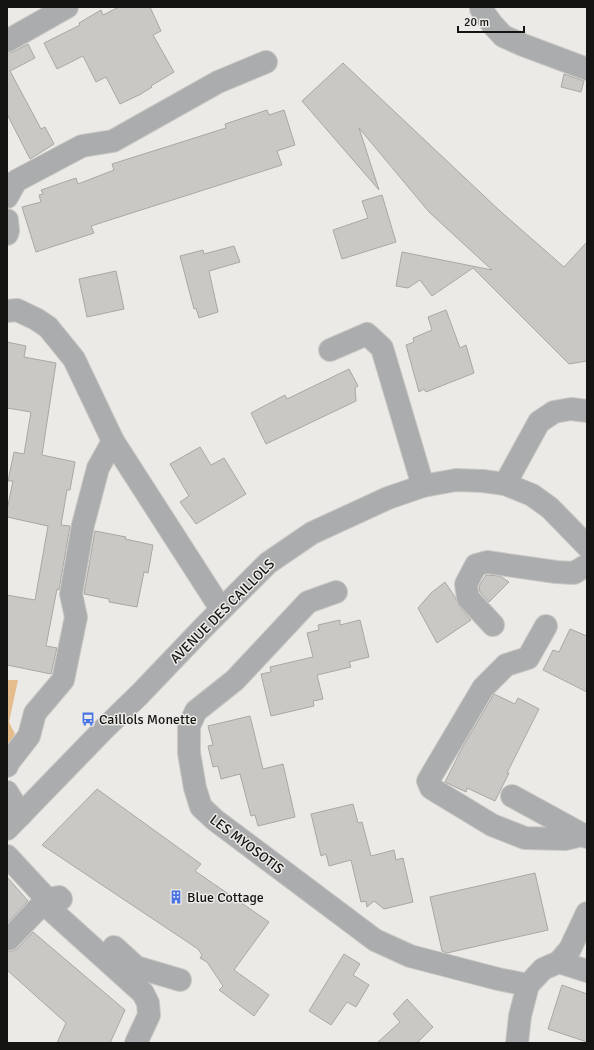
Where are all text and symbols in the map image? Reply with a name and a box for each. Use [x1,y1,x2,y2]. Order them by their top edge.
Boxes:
scale bar [458,8,524,34]
text: 20 m [464,15,489,30]
street label: AVENUE DES CAILLOLS [167,555,278,667]
bus stop icon: Caillols Monette [80,711,96,727]
place label: Caillols Monette [99,711,197,728]
street label: LES MYOSOTIS [206,811,287,878]
building icon: Blue Cottage [168,889,184,905]
place label: Blue Cottage [187,889,264,906]

